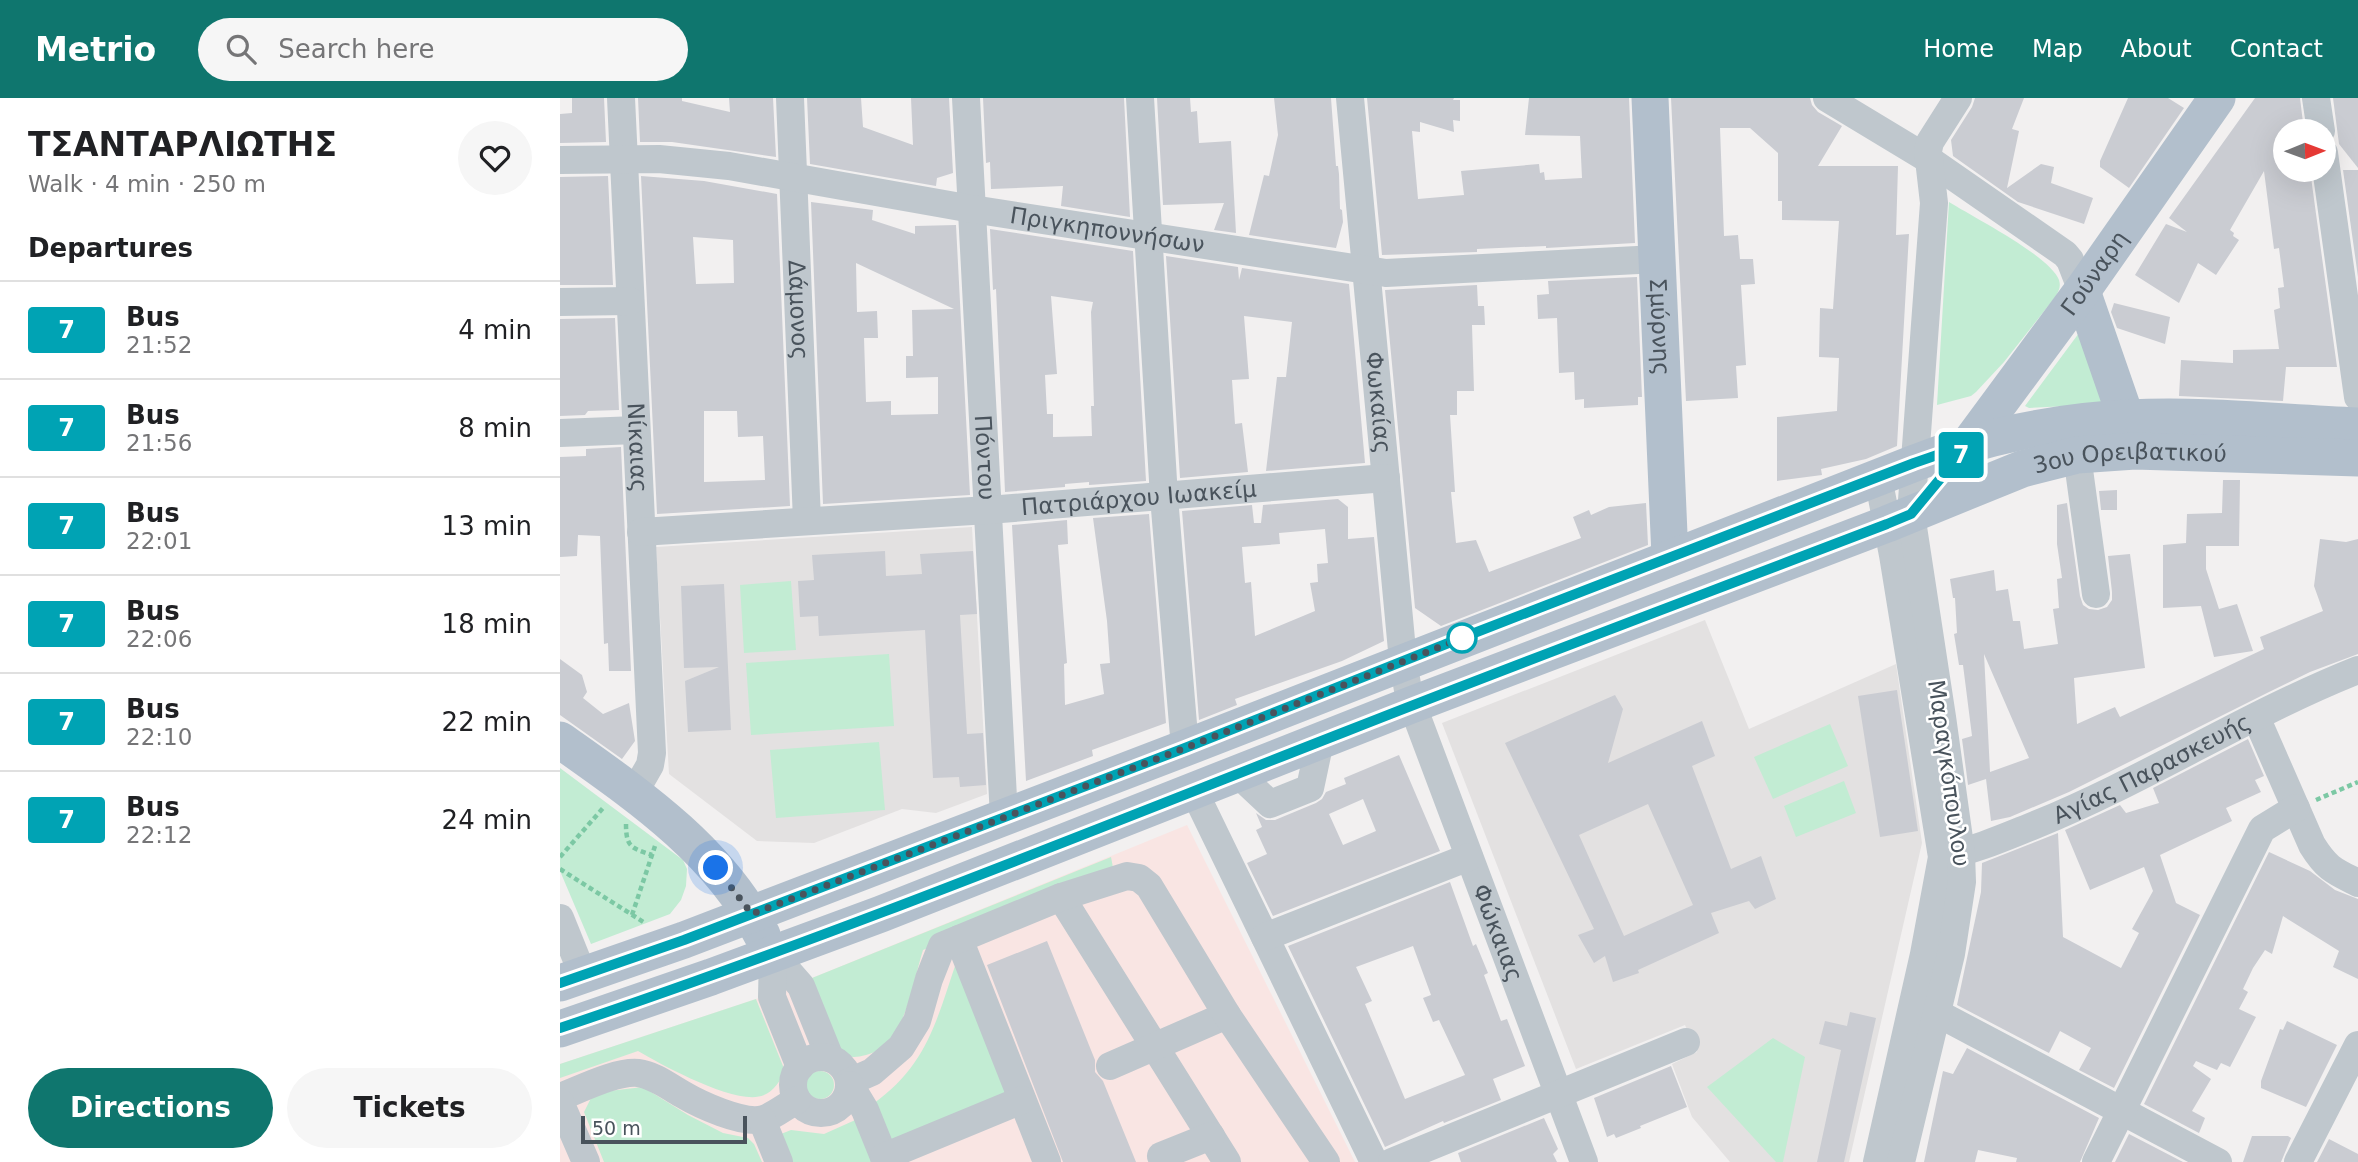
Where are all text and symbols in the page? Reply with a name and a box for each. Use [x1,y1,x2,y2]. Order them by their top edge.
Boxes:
search box [198,18,688,81]
text: Metrio [35,30,156,69]
icon: search [222,30,260,68]
text: Search here [278,34,434,64]
text: Home [1923,35,1994,63]
text: Map [2032,35,2083,63]
text: About [2121,35,2192,63]
text: Contact [2230,35,2323,63]
north arrow [2273,119,2336,182]
map controls [2273,119,2336,182]
button: heart [458,121,532,195]
text: ΤΣΑΝΤΑΡΛΙΩΤΗΣ [28,125,337,164]
text: Walk · 4 min · 250 m [28,171,266,197]
street label: Πριγκηποννήσων [1008,202,1206,258]
street label: Γούναρη [2056,226,2133,320]
text: Departures [28,233,193,263]
street label: Δάμονος [784,259,814,360]
street label: Σμύρνης [1645,277,1675,376]
text: Bus [126,302,180,332]
text: 4 min [458,315,532,345]
text: 7 [58,316,75,344]
text: 21:52 [126,332,192,358]
street label: Φωκαίας [1361,350,1396,455]
text: Bus [126,400,180,430]
street label: Νίκαιας [622,402,653,493]
text: 8 min [458,413,532,443]
text: 7 [58,414,75,442]
street label: Πόντου [970,414,1000,501]
text: 21:56 [126,430,192,456]
line badge: 7 [1938,432,1984,478]
street label: 3ου Ορειβατικού [2030,438,2227,479]
text: 7 [1953,441,1969,469]
street label: Πατριάρχου Ιωακείμ [1020,475,1258,520]
text: Bus [126,498,180,528]
text: 13 min [442,511,532,541]
text: 7 [58,512,75,540]
text: 22:01 [126,528,192,554]
text: Bus [126,596,180,626]
text: 18 min [442,609,532,639]
text: 7 [58,610,75,638]
unlabelled marker [1447,623,1477,653]
text: 22:06 [126,626,192,652]
street label: Μαραγκόπουλου [1923,678,1975,868]
text: Bus [126,694,180,724]
text: 22 min [442,707,532,737]
text: 7 [58,708,75,736]
street label: Αγίας Παρασκευής [2049,708,2255,829]
text: 22:10 [126,724,192,750]
text: Bus [126,792,180,822]
text: 24 min [442,805,532,835]
text: 7 [58,806,75,834]
text: 22:12 [126,822,192,848]
your location [698,850,733,885]
street label: Φώκαιας [1468,880,1528,985]
button: Directions [28,1068,273,1148]
button: Tickets [287,1068,532,1148]
scale bar [581,1113,747,1145]
text: 50 m [592,1117,641,1139]

